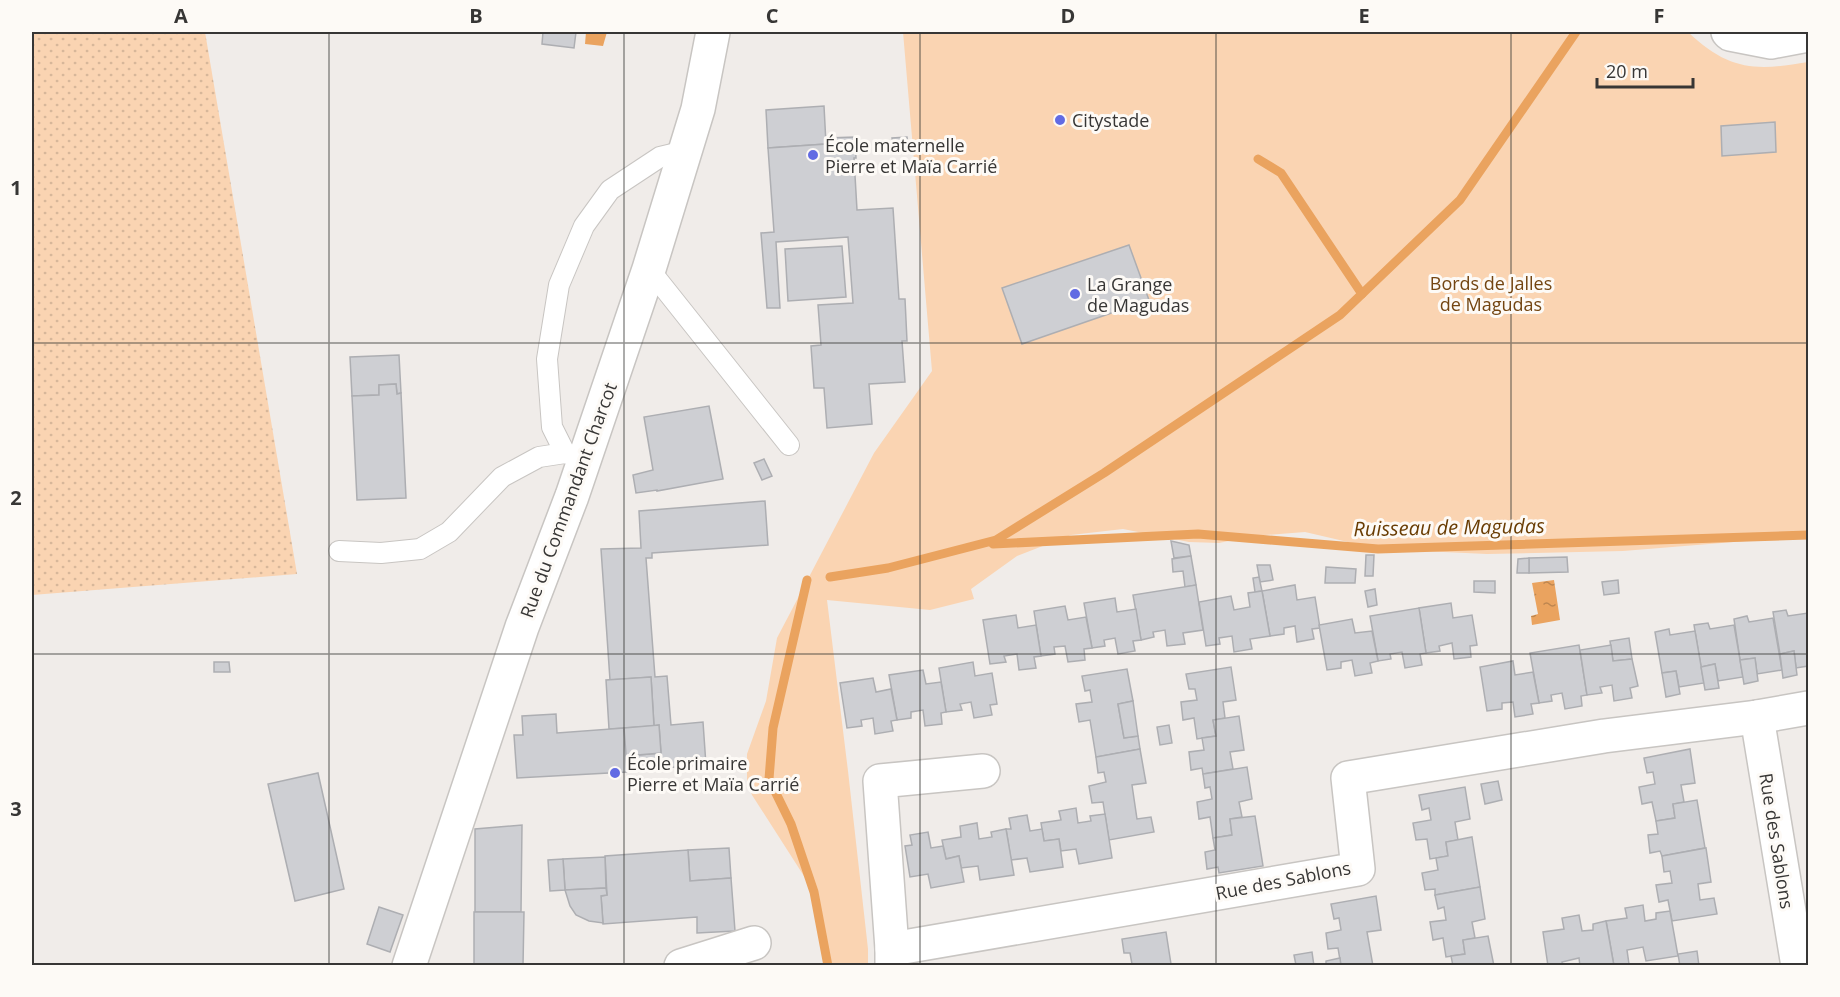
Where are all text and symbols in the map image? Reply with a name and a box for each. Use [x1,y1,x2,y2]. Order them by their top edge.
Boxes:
text: A [174,2,188,29]
text: B [469,2,483,29]
text: C [766,2,779,29]
text: D [1061,2,1075,29]
text: E [1358,2,1370,29]
text: F [1654,2,1664,29]
scale bar [1597,51,1693,89]
text: 20 m [1606,59,1648,83]
place label: Citystade [1072,108,1149,132]
marker: Citystade [1053,113,1067,127]
place label: École maternelle Pierre et Maïa Carrié [825,133,997,178]
marker: École maternelle Pierre et Maïa Carrié [806,148,820,162]
text: 1 [10,174,22,201]
park label: Bords de Jalles de Magudas [1430,271,1552,316]
place label: La Grange de Magudas [1087,272,1189,317]
marker: La Grange de Magudas [1068,287,1082,301]
street label: Rue du Commandant Charcot [514,379,622,621]
text: 2 [10,484,22,511]
water label: Ruisseau de Magudas [1353,512,1545,542]
place label: École primaire Pierre et Maïa Carrié [627,751,799,796]
marker: École primaire Pierre et Maïa Carrié [608,766,622,780]
street label: Rue des Sablons [1754,771,1800,911]
text: 3 [10,795,22,822]
street label: Rue des Sablons [1213,855,1353,905]

